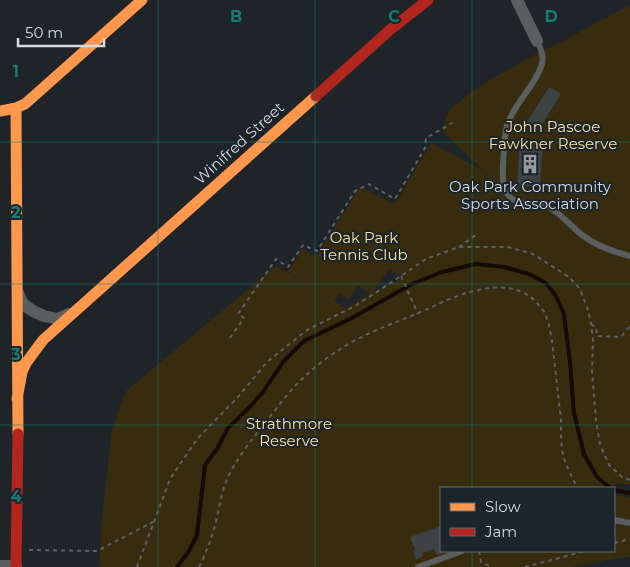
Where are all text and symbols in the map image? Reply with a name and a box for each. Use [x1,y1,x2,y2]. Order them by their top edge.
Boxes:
text: B [230,7,242,26]
text: C [388,7,400,26]
text: D [544,7,558,26]
scale bar [18,15,104,47]
text: 50 m [25,23,63,42]
text: 1 [13,62,19,81]
street label: Winifred Street [190,98,288,188]
park label: John Pascoe Fawkner Reserve [489,117,617,153]
building icon: Oak Park Community Sports Association [519,153,541,175]
place label: Oak Park Community Sports Association [449,177,612,213]
text: 2 [11,203,21,222]
park label: Oak Park Tennis Club [320,228,408,264]
text: 3 [10,345,21,364]
park label: Strathmore Reserve [246,414,332,450]
text: 4 [10,487,22,506]
legend [440,487,615,552]
text: Slow [485,497,521,516]
text: Jam [484,522,517,541]

